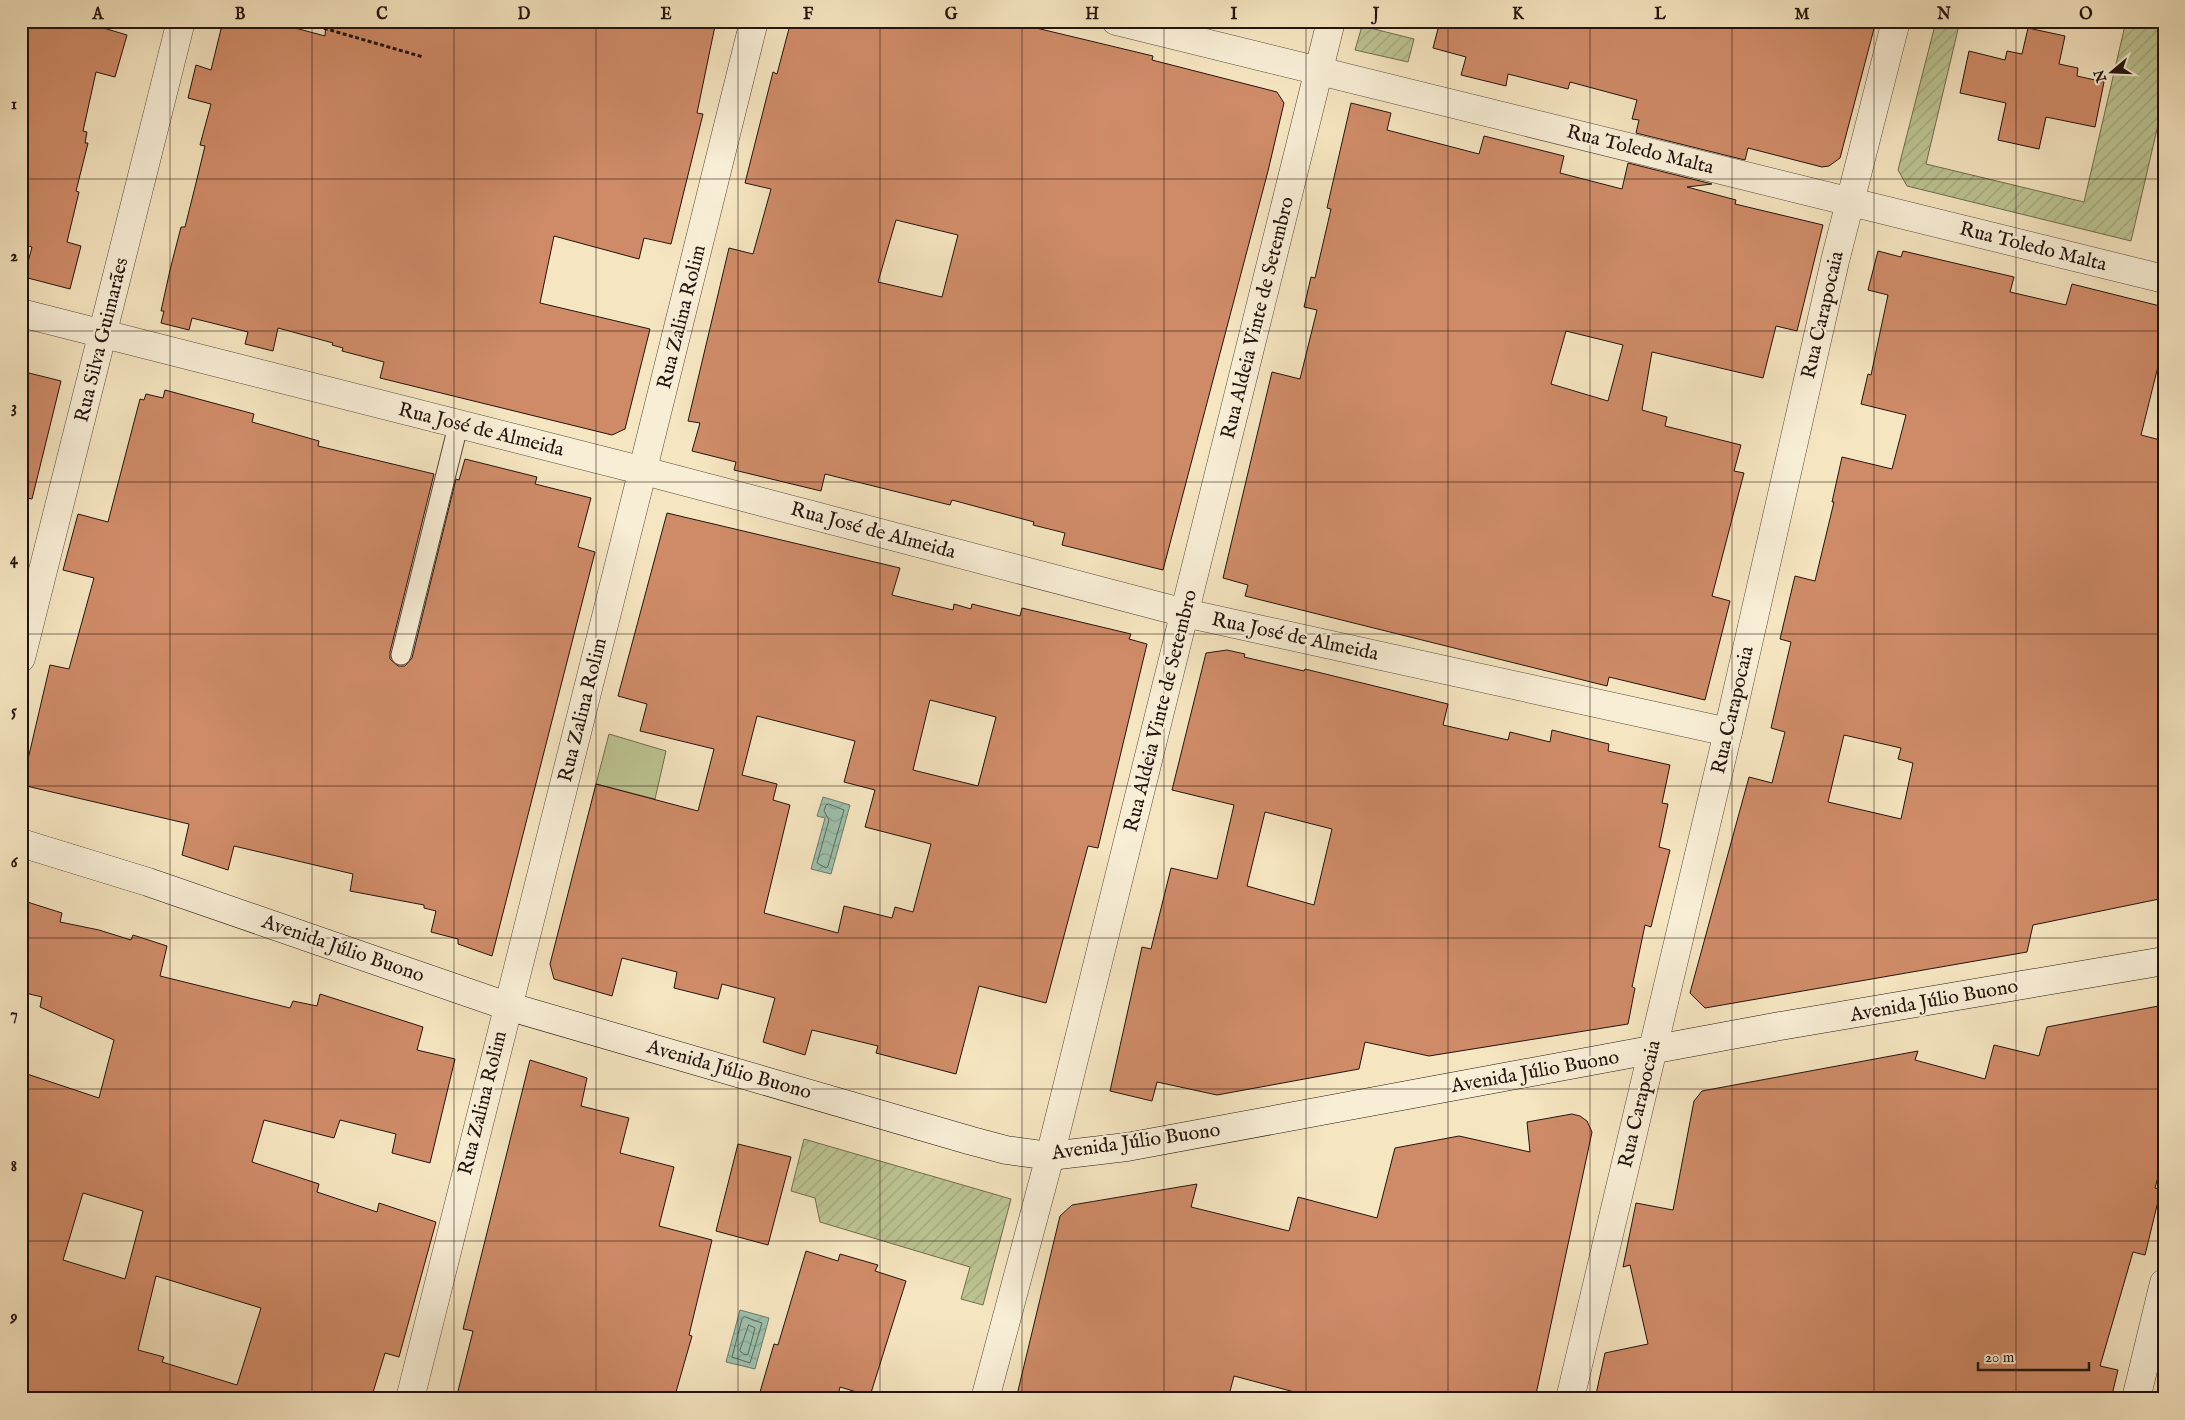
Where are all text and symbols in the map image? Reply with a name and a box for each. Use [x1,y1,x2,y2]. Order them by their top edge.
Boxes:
text: A [92,5,105,25]
text: B [235,5,246,25]
text: C [376,5,388,25]
text: D [518,5,531,25]
text: E [660,5,672,25]
text: F [803,5,814,25]
text: G [945,5,958,25]
text: H [1085,5,1099,25]
text: I [1231,5,1238,25]
text: J [1371,5,1380,25]
text: K [1512,5,1525,25]
text: L [1654,5,1666,25]
text: M [1794,5,1810,25]
text: N [1936,5,1951,25]
text: O [2079,5,2093,25]
north arrow [2088,48,2138,98]
text: N [2090,67,2111,86]
text: 1 [11,95,17,115]
street label: Rua Toledo Malta [1564,120,1717,180]
street label: Rua Aldeia Vinte de Setembro [1216,194,1300,442]
street label: Rua Toledo Malta [1957,217,2110,277]
street label: Rua Zalina Rolim [652,242,712,392]
text: 2 [10,247,18,267]
street label: Rua Carapocaia [1796,248,1850,381]
street label: Rua Silva Guimarães [69,255,135,425]
street label: Rua José de Almeida [396,397,567,463]
text: 3 [11,398,17,418]
street label: Rua José de Almeida [788,497,959,565]
text: 4 [10,550,19,570]
street label: Rua Aldeia Vinte de Setembro [1119,587,1203,835]
street label: Rua José de Almeida [1209,607,1381,667]
street label: Rua Zalina Rolim [553,635,613,785]
street label: Rua Carapocaia [1706,643,1760,776]
text: 5 [11,702,17,722]
text: 6 [11,853,19,873]
street label: Avenida Júlio Buono [258,909,428,989]
street label: Avenida Júlio Buono [1847,974,2020,1028]
text: 7 [10,1005,18,1025]
street label: Rua Zalina Rolim [453,1028,513,1178]
street label: Avenida Júlio Buono [643,1034,814,1106]
street label: Rua Carapocaia [1613,1037,1667,1170]
street label: Avenida Júlio Buono [1448,1045,1621,1099]
street label: Avenida Júlio Buono [1049,1118,1222,1166]
text: 8 [11,1157,17,1177]
text: 9 [10,1308,18,1328]
scale bar [1978,1340,2089,1372]
text: 20 m [1985,1348,2015,1367]

